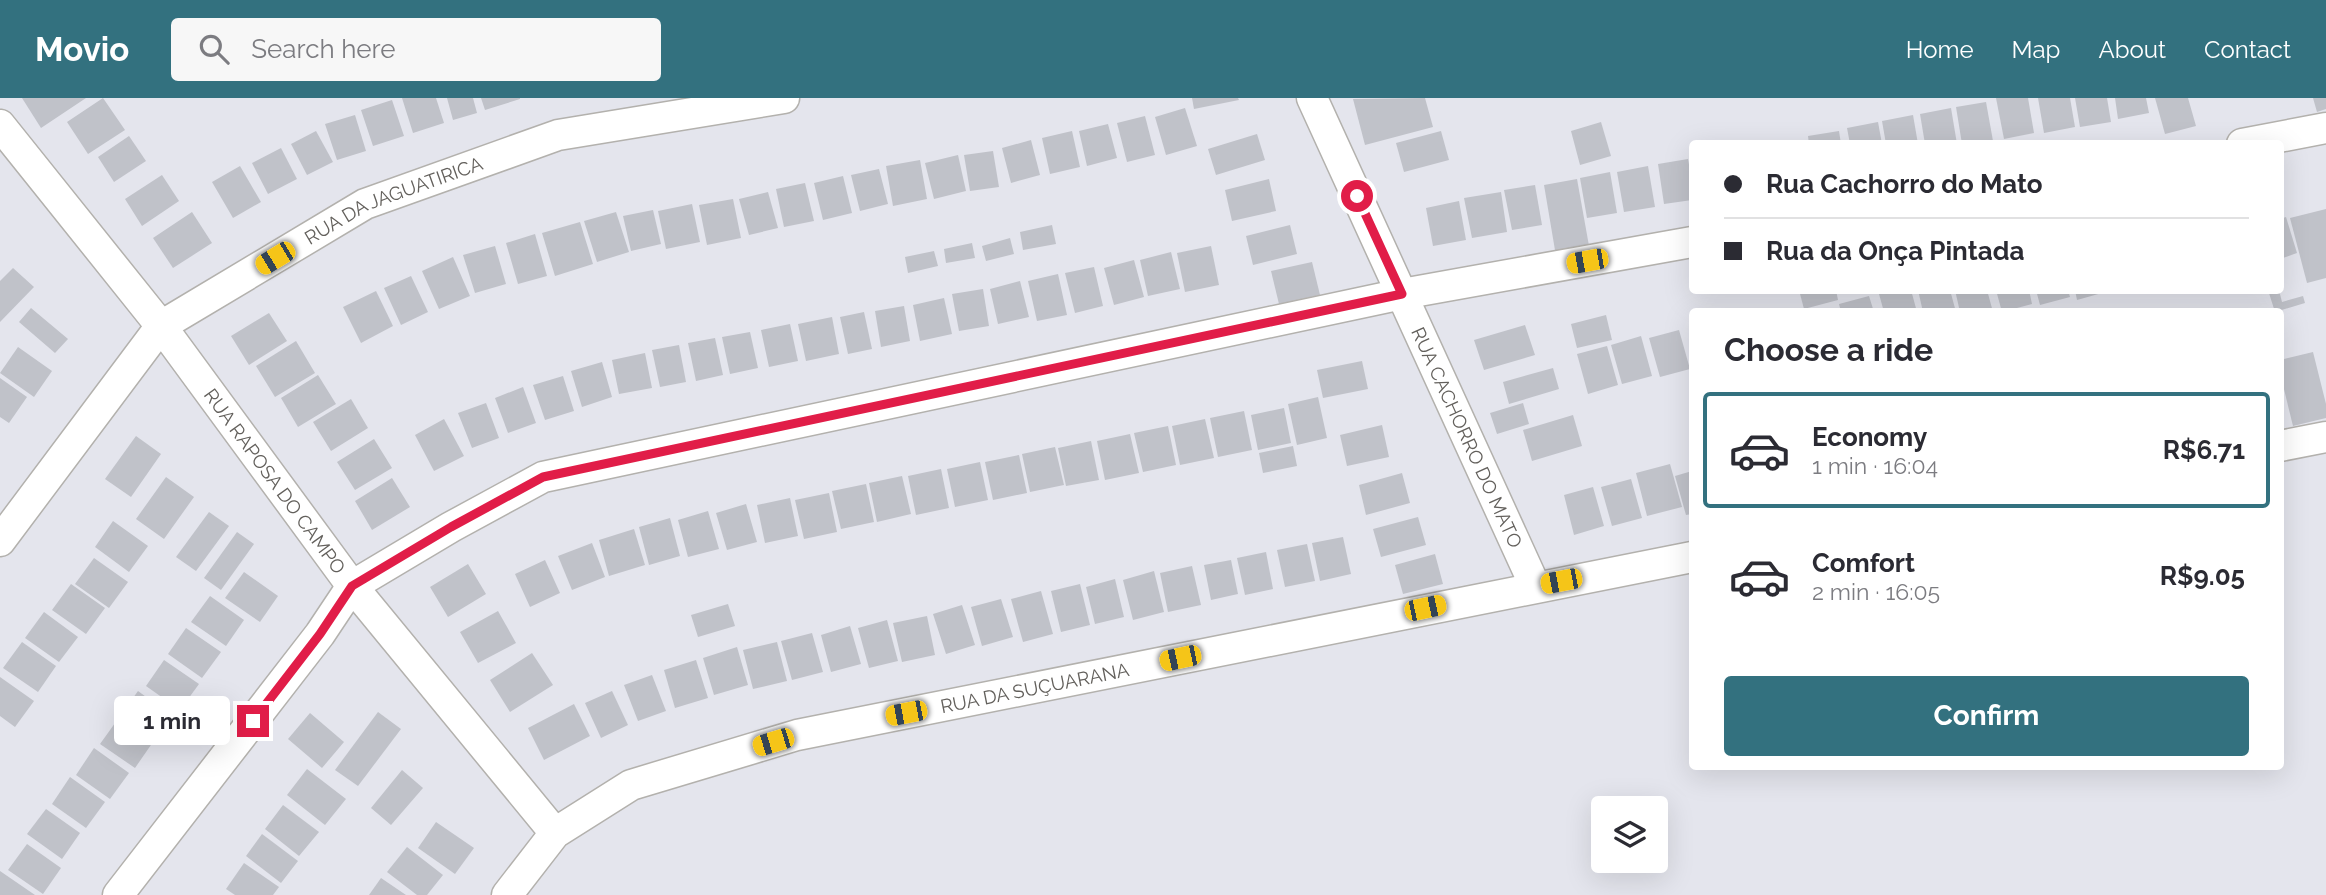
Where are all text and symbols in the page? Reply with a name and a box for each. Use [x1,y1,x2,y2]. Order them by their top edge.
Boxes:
search box [171,18,661,81]
text: Movio [35,30,129,69]
icon: search [195,30,233,68]
text: Search here [251,34,396,64]
text: Home [1906,35,1974,64]
text: Map [2012,35,2060,64]
text: About [2098,35,2166,64]
text: Contact [2204,35,2291,64]
street label: RUA DA JAGUATIRICA [301,152,486,249]
text: Rua Cachorro do Mato [1766,169,2043,199]
route start [1341,180,1373,212]
text: Rua da Onça Pintada [1766,236,2024,266]
car [252,238,299,278]
car [1565,247,1610,275]
street label: RUA CACHORRO DO MATO [1407,323,1527,551]
text: Choose a ride [1724,331,1933,368]
street label: RUA RAPOSA DO CAMPO [200,384,350,578]
icon: car [1728,419,1791,482]
text: Economy [1812,422,1927,452]
text: R$6.71 [2163,435,2245,465]
text: 1 min · 16:04 [1812,452,1938,479]
icon: car [1728,545,1791,608]
text: Comfort [1812,548,1915,578]
text: R$9.05 [2160,561,2245,591]
car [1539,567,1584,595]
text: 2 min · 16:05 [1812,578,1940,605]
car [1403,593,1448,623]
car [1158,643,1203,673]
street label: RUA DA SUÇUARANA [938,658,1131,717]
button: Confirm [1724,676,2249,756]
callout: 1 min [113,696,229,746]
car [884,699,929,727]
route end [237,705,269,737]
text: 1 min [143,707,201,734]
car [750,726,797,758]
map controls [1591,796,1668,873]
button: layers [1591,796,1668,873]

